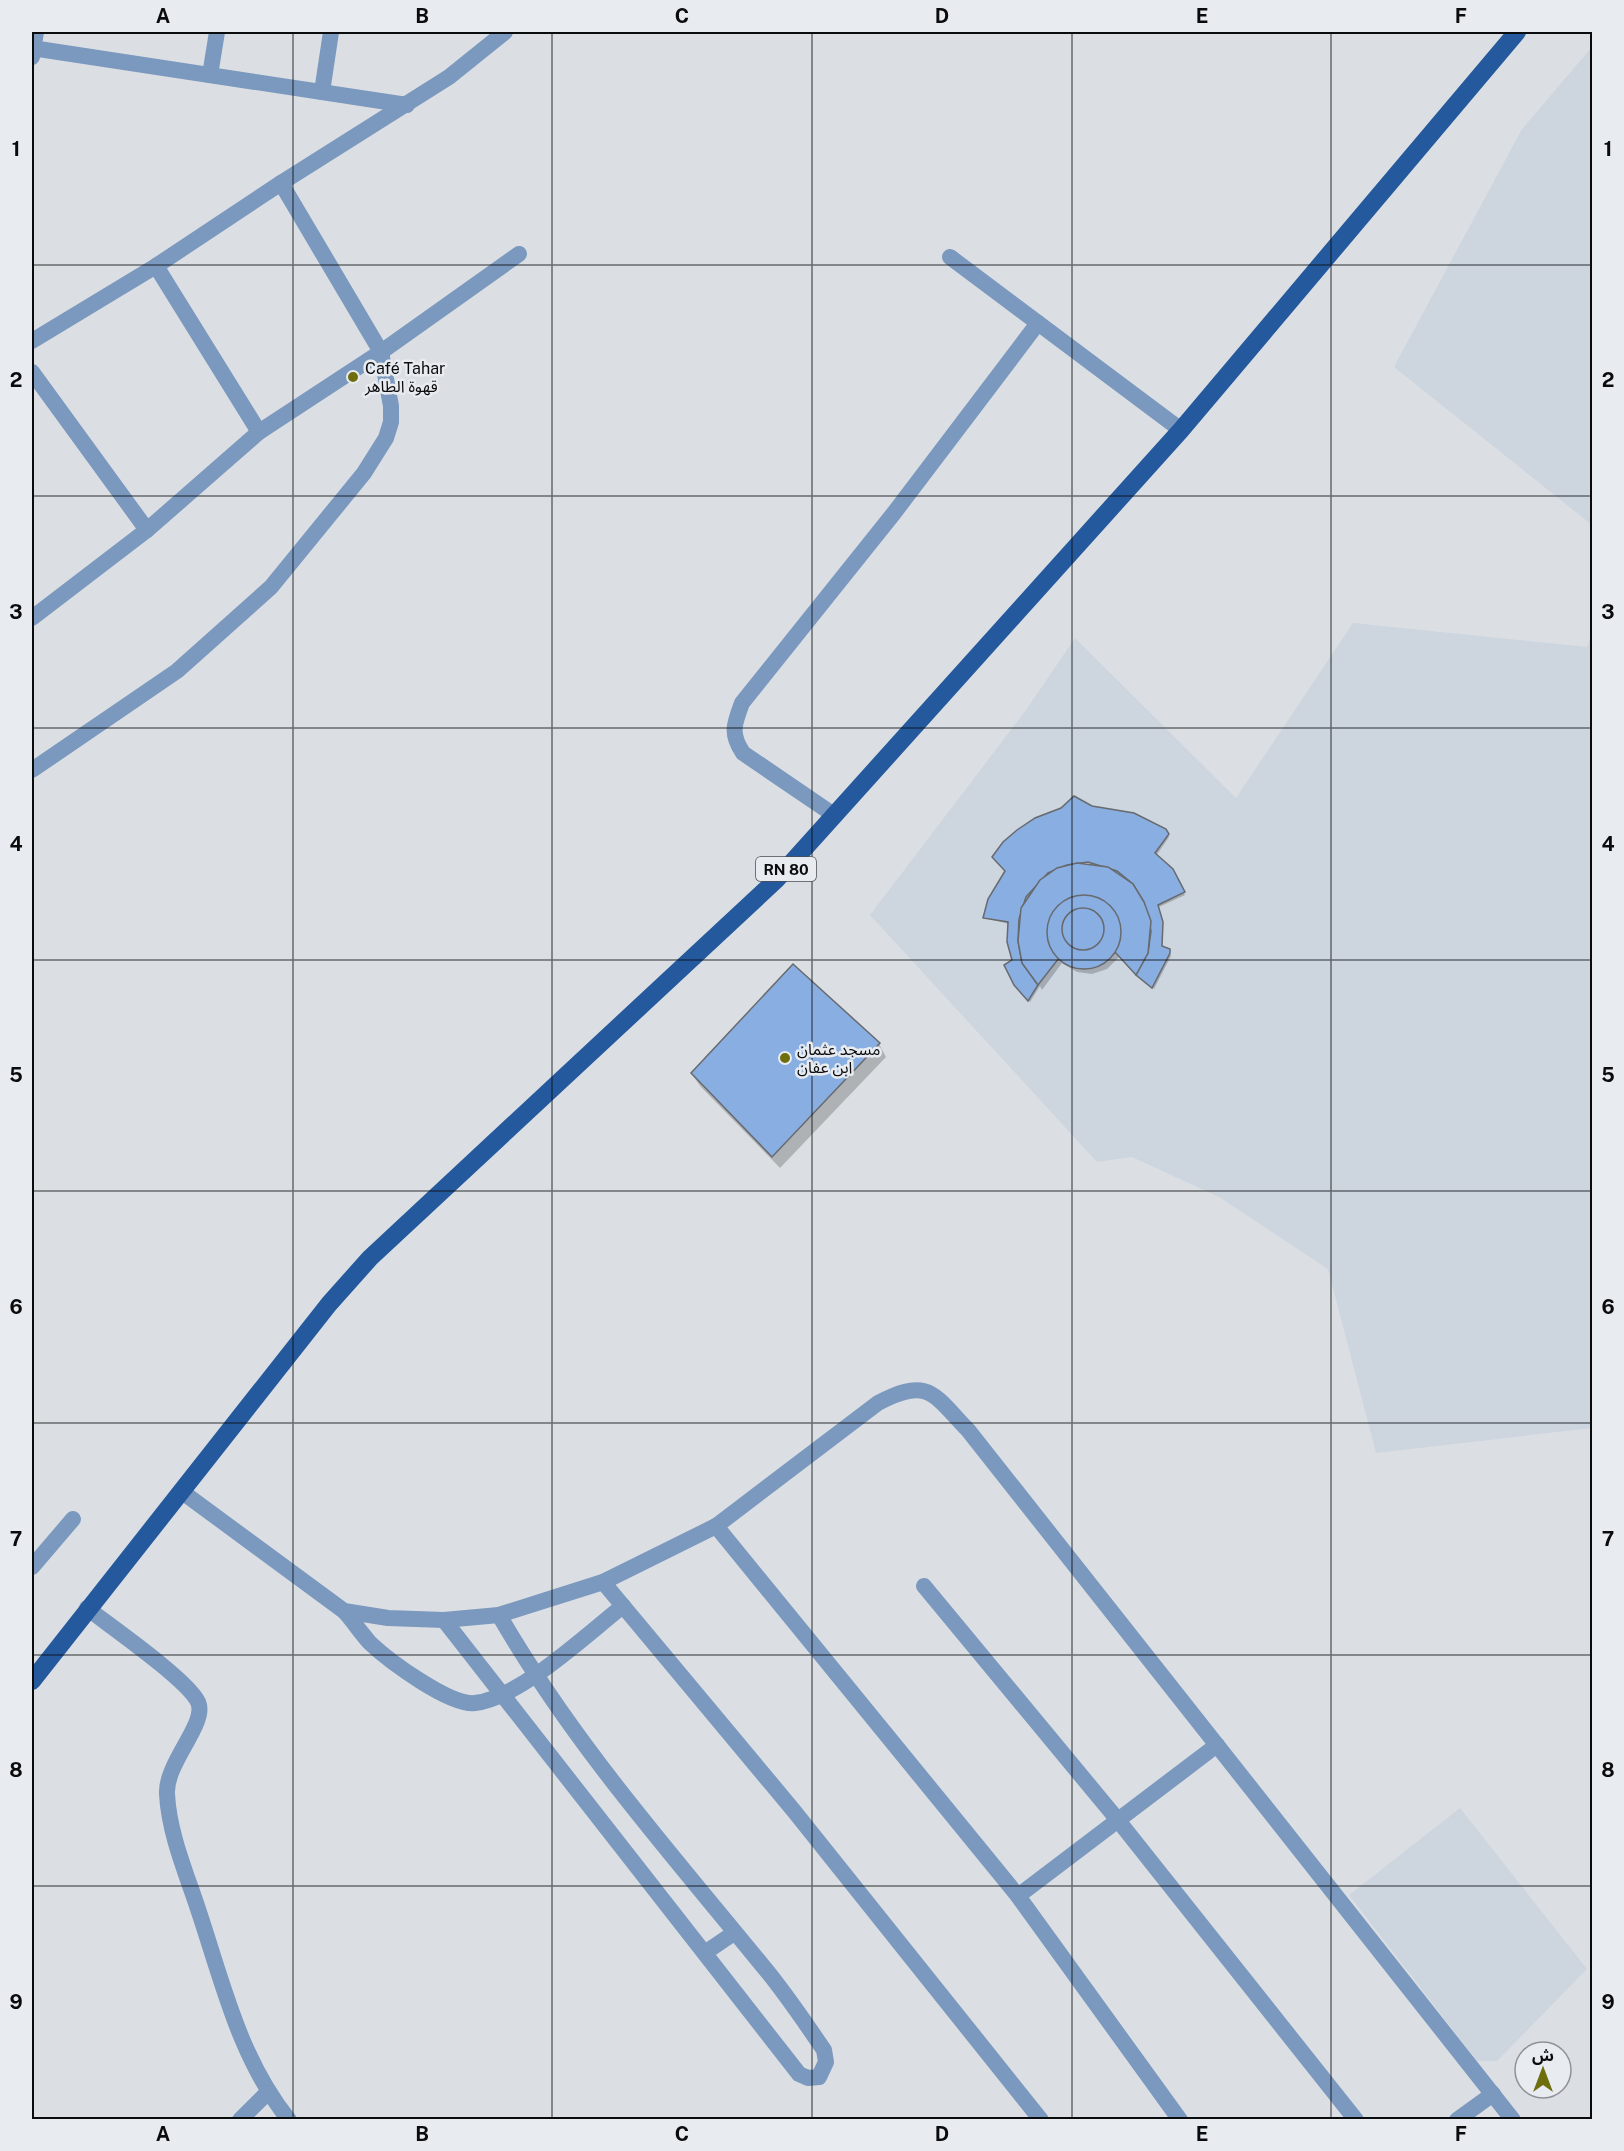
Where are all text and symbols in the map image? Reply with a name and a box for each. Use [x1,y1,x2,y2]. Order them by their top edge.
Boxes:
text: A [156,4,170,28]
text: B [415,4,429,28]
text: C [675,4,689,28]
text: D [935,4,949,28]
text: E [1196,4,1208,28]
text: F [1455,4,1467,28]
text: 1 [12,137,20,161]
text: 1 [1604,137,1612,161]
place label: Café Tahar قهوة الطاهر [364,359,445,396]
text: 2 [10,368,22,392]
text: 2 [1602,368,1614,392]
marker: Café Tahar قهوة الطاهر [346,370,360,384]
text: 3 [9,600,23,624]
text: 3 [1601,600,1615,624]
text: 4 [9,832,23,856]
text: 4 [1601,832,1615,856]
road number: RN 80 [756,857,816,881]
place label: مسجد عثمان ابن عفان [797,1040,880,1077]
marker: مسجد عثمان ابن عفان [778,1051,792,1065]
text: 5 [9,1063,23,1087]
text: 5 [1601,1063,1615,1087]
text: 6 [9,1295,23,1319]
text: 6 [1601,1295,1615,1319]
text: 7 [10,1527,22,1551]
text: 7 [1602,1527,1614,1551]
text: 8 [9,1758,23,1782]
text: 8 [1601,1758,1615,1782]
text: 9 [9,1990,23,2014]
text: 9 [1601,1990,1615,2014]
north arrow [1513,2040,1573,2100]
text: ش [1532,2046,1554,2065]
text: A [156,2122,170,2146]
text: B [415,2122,429,2146]
text: C [675,2122,689,2146]
text: D [935,2122,949,2146]
text: E [1196,2122,1208,2146]
text: F [1455,2122,1467,2146]

